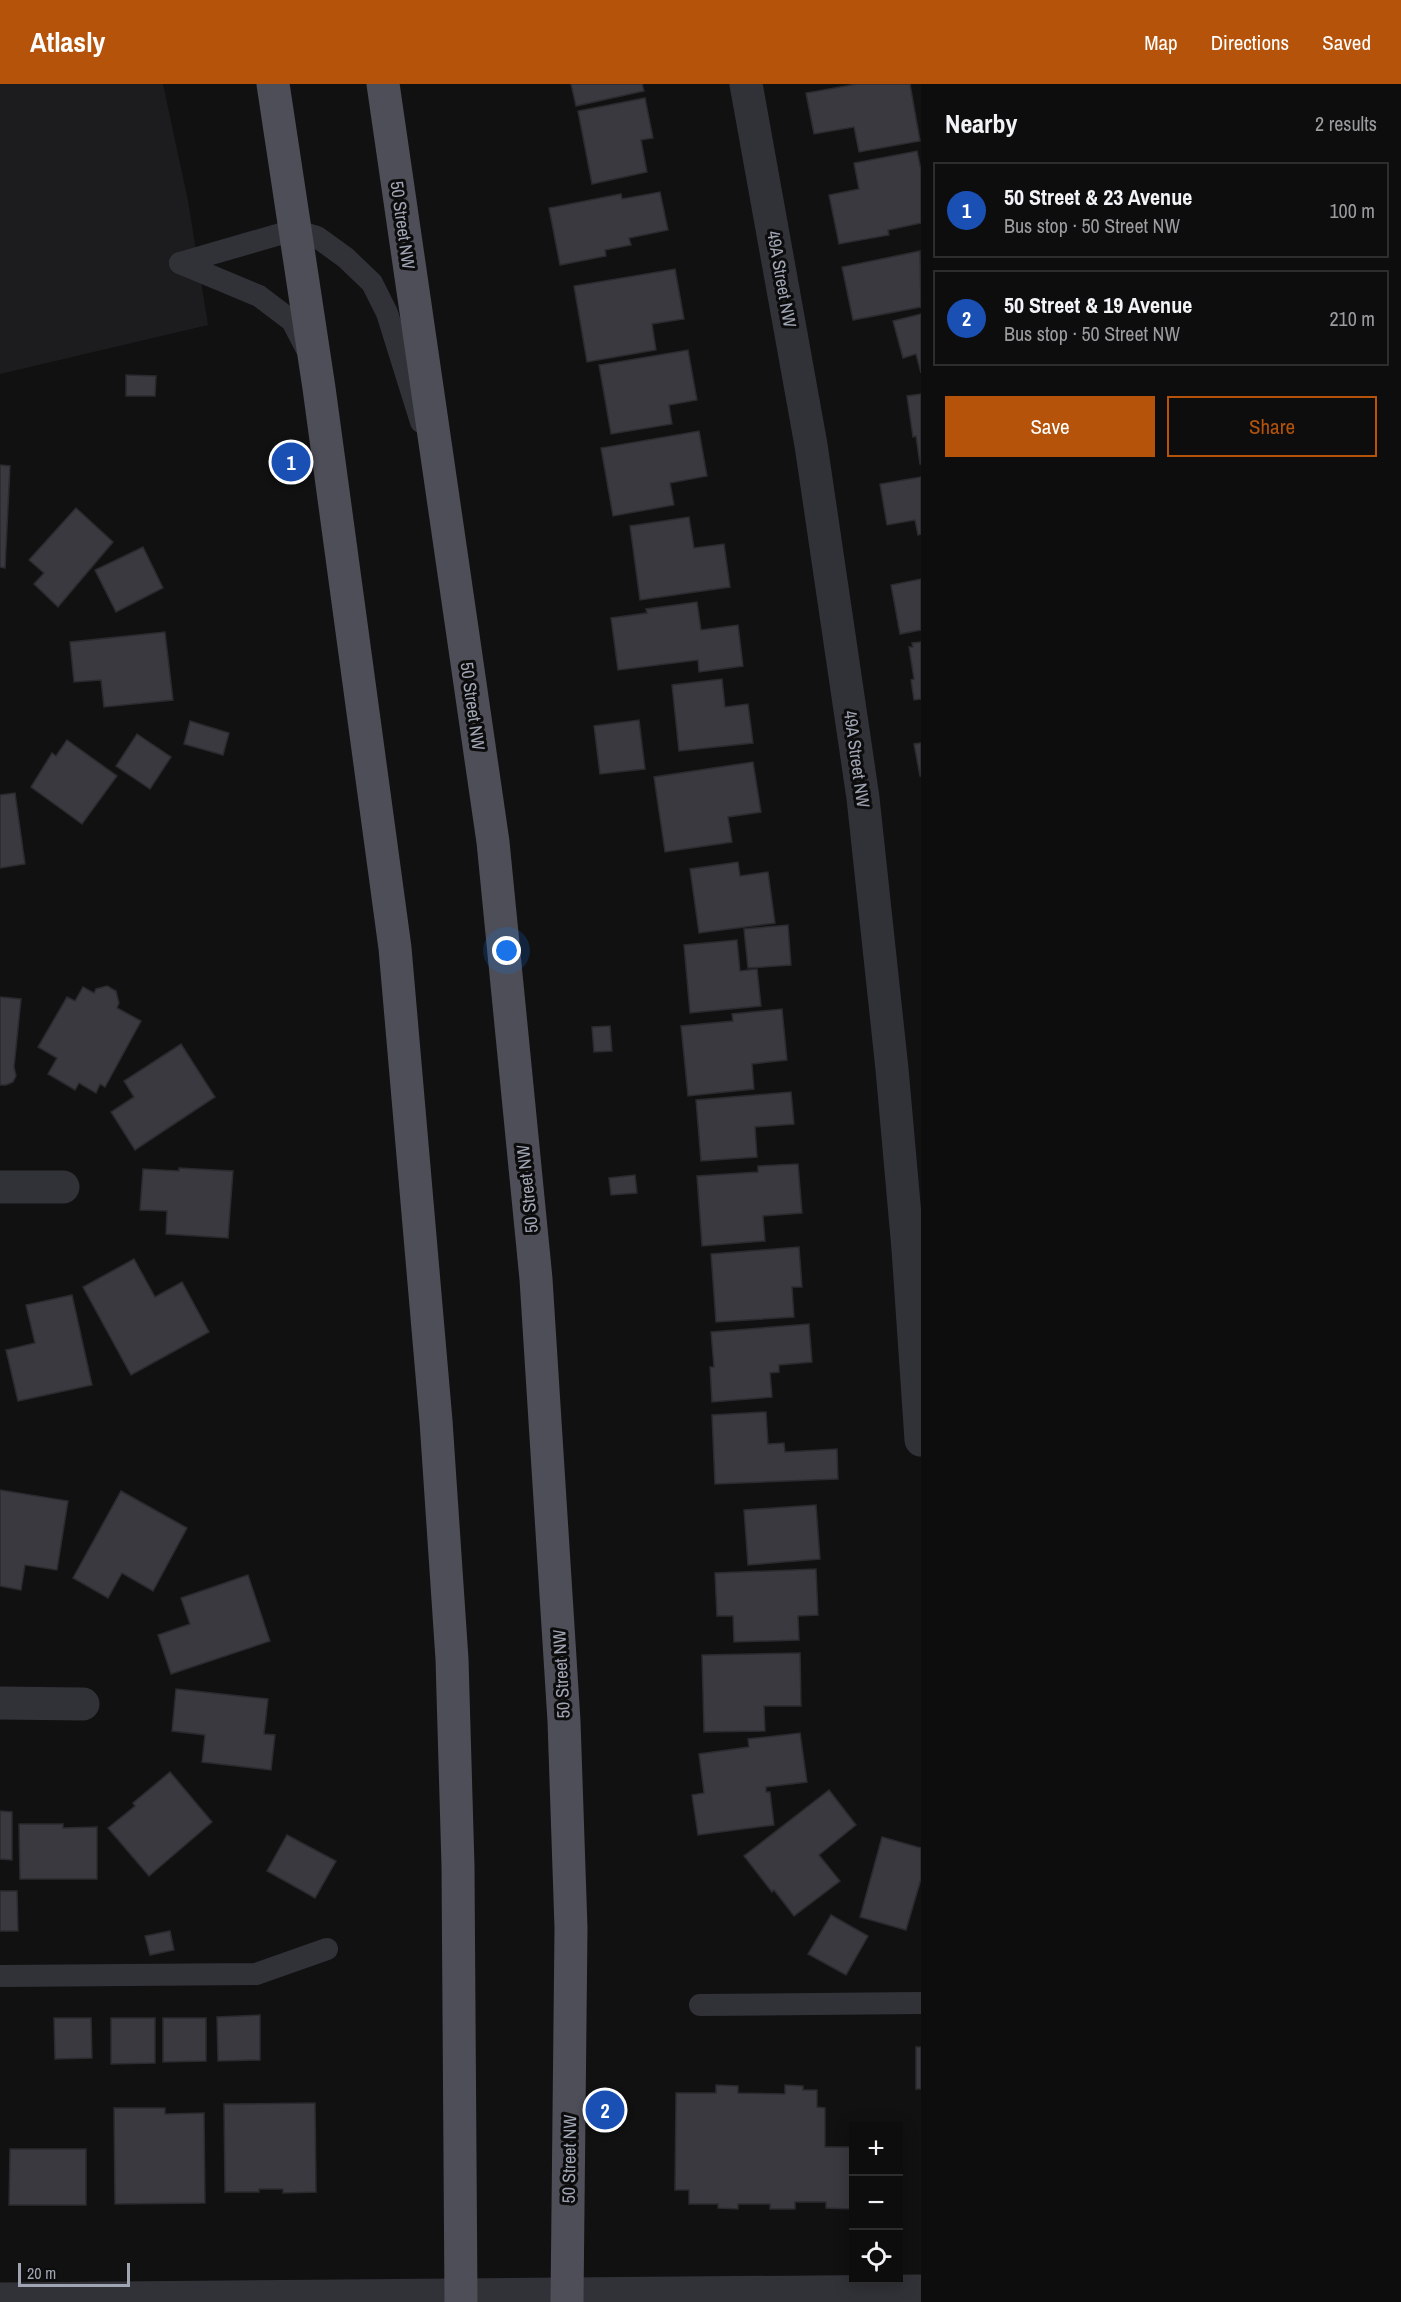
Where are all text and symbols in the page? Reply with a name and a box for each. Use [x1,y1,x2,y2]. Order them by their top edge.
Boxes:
text: Atlasly [30,23,105,61]
text: Map [1144,28,1178,57]
text: Directions [1211,28,1289,57]
text: Saved [1322,28,1371,57]
text: Nearby [945,106,1017,141]
text: 2 results [1315,110,1377,137]
street label: 50 Street NW [384,179,422,271]
text: 50 Street & 23 Avenue [1004,182,1192,212]
text: 1 [962,197,971,224]
text: 100 m [1329,197,1375,224]
text: Bus stop · 50 Street NW [1004,212,1180,239]
street label: 49A Street NW [761,229,803,329]
text: 50 Street & 19 Avenue [1004,290,1192,320]
text: 2 [962,305,971,332]
text: 210 m [1329,305,1375,332]
text: Bus stop · 50 Street NW [1004,320,1180,347]
button: Save [945,396,1155,457]
button: Share [1167,396,1377,457]
pin: 1 [272,440,310,484]
street label: 50 Street NW [454,660,492,752]
street label: 49A Street NW [838,709,876,809]
your location [492,936,521,965]
street label: 50 Street NW [510,1144,544,1234]
street label: 50 Street NW [546,1629,576,1719]
pin: 2 [586,2088,624,2132]
street label: 50 Street NW [556,2114,582,2204]
map controls [849,2122,903,2284]
button: + [849,2122,903,2176]
button: − [849,2176,903,2230]
button: locate [849,2230,903,2284]
scale bar [18,2260,130,2288]
text: 20 m [27,2262,56,2284]

